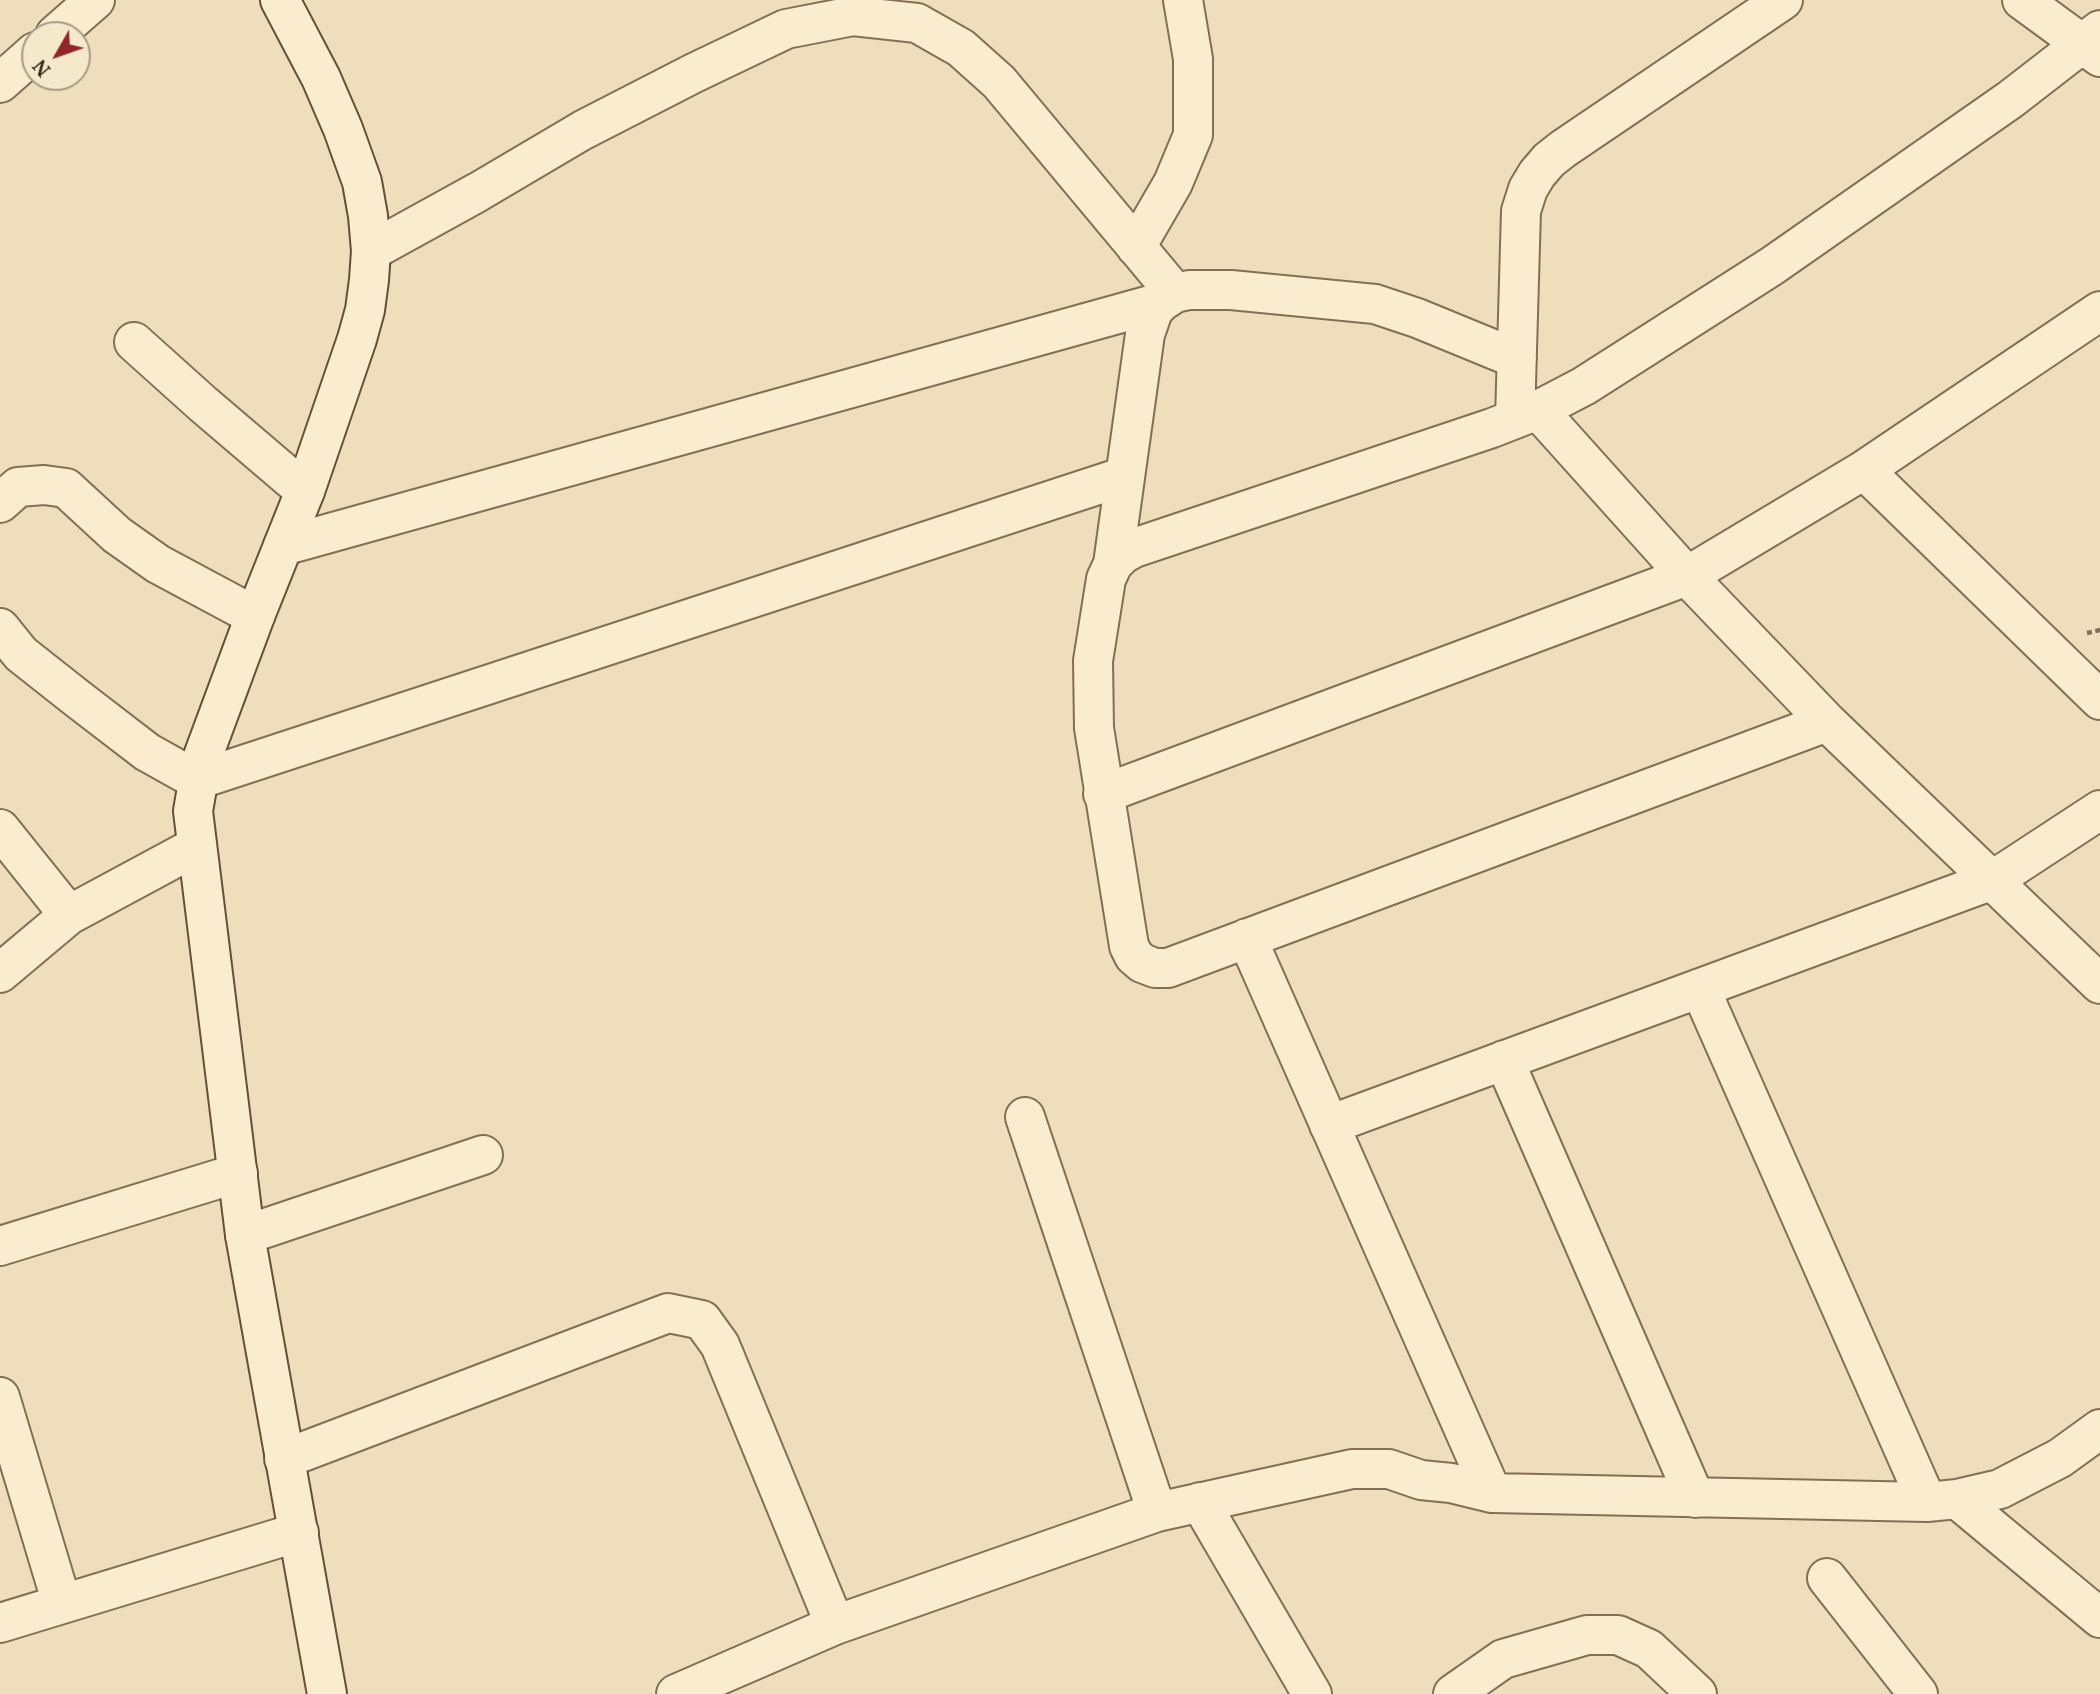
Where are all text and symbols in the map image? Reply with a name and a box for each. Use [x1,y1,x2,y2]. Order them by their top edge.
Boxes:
north arrow [21,21,91,91]
text: N [27,54,56,82]

